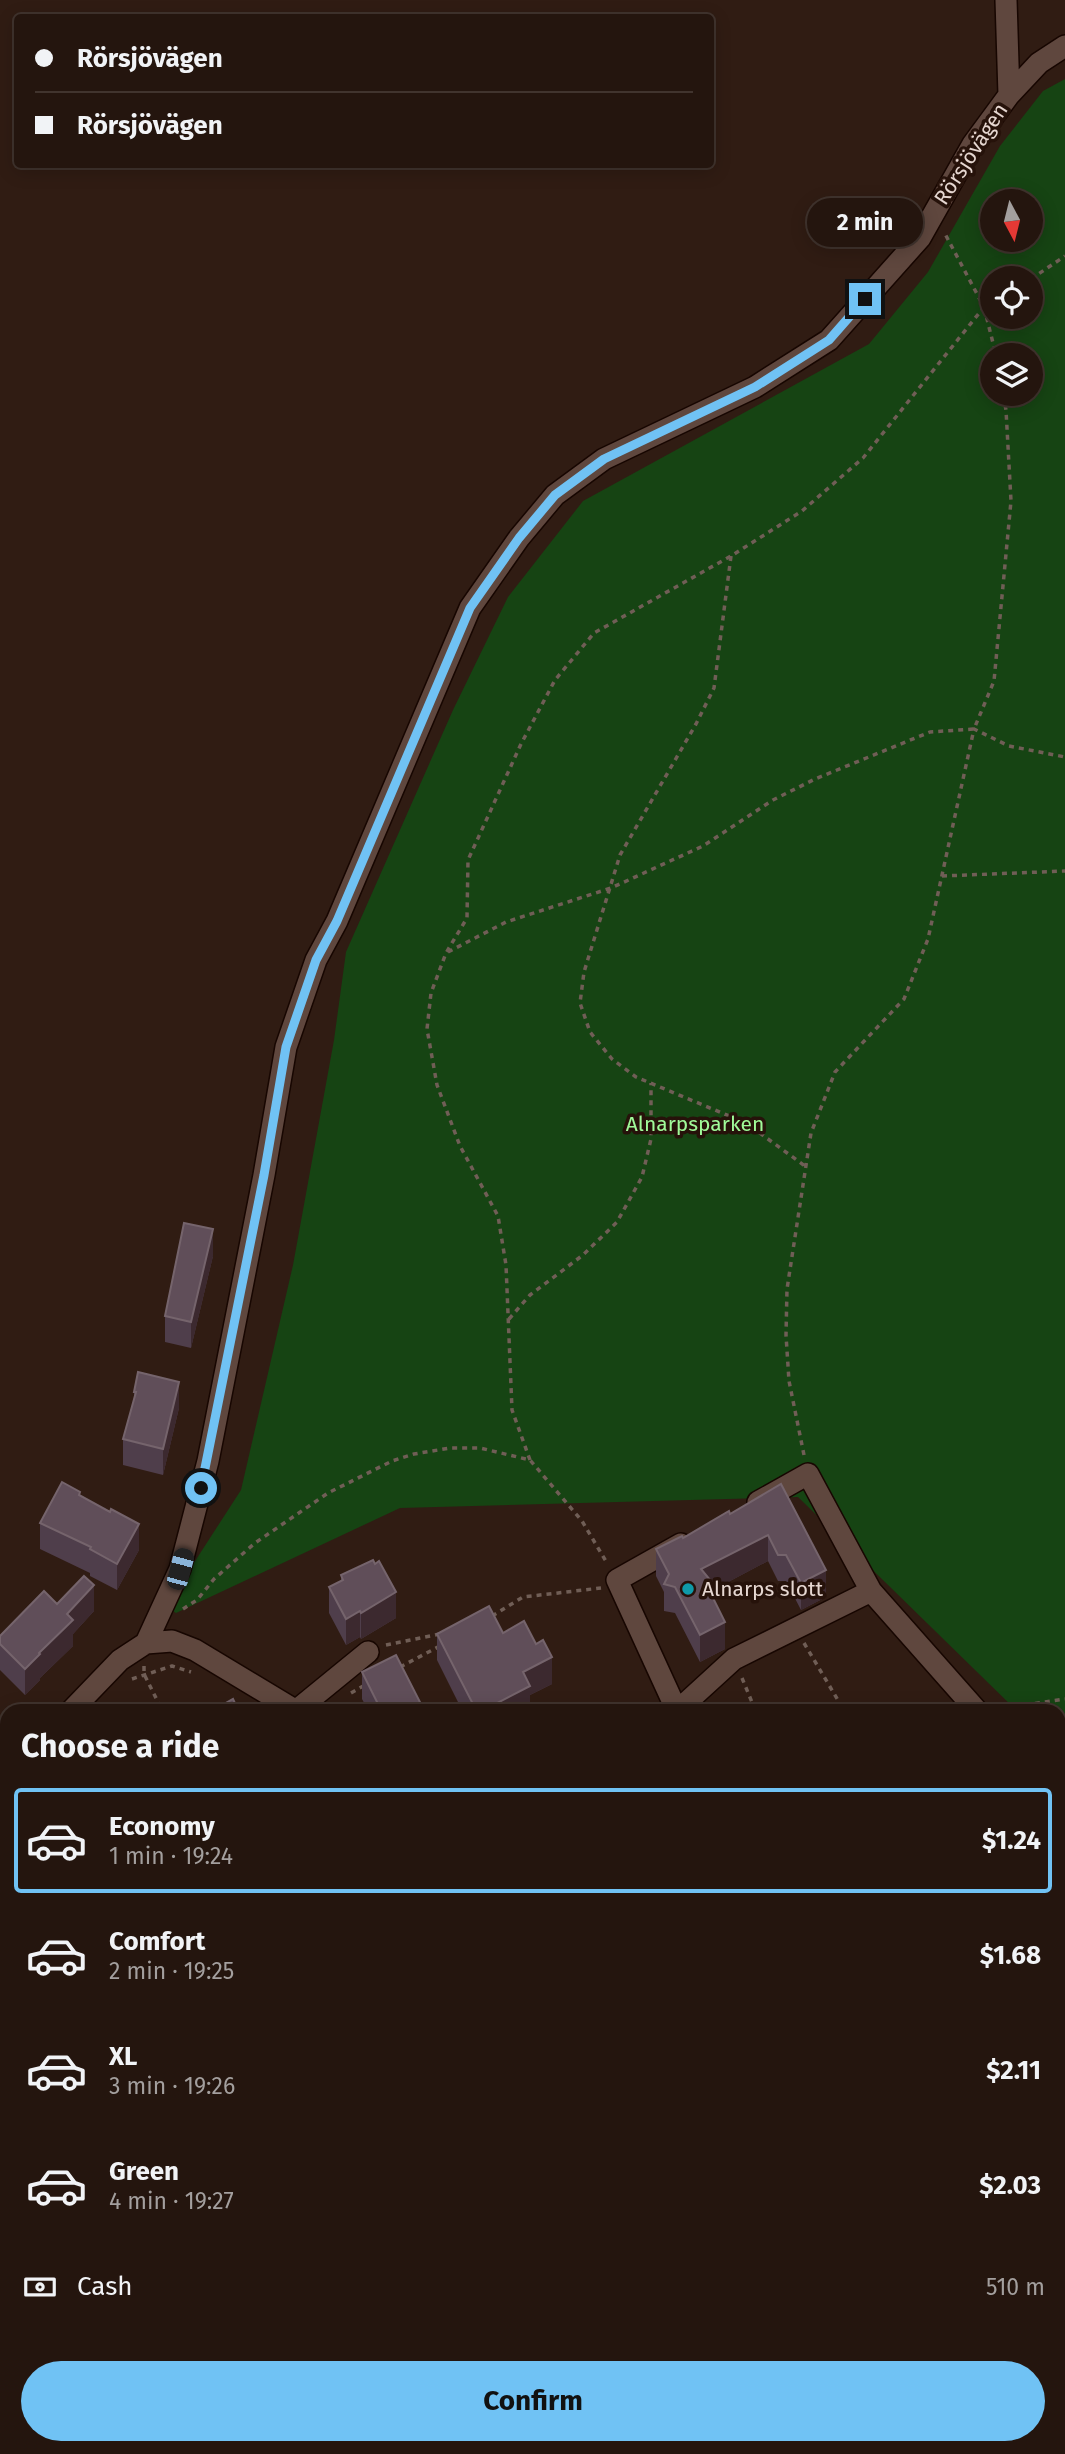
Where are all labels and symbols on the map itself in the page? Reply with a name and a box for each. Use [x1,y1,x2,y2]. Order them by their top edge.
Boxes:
street label: Rörsjövägen [929,98,1013,210]
north arrow [980,189,1043,252]
callout: 2 min [807,198,923,246]
route end [849,283,881,315]
park label: Alnarpsparken [626,1111,764,1137]
route start [185,1472,217,1504]
car [165,1546,196,1592]
place label: Alnarps slott [702,1576,824,1602]
marker: Alnarps slott [680,1581,696,1597]

